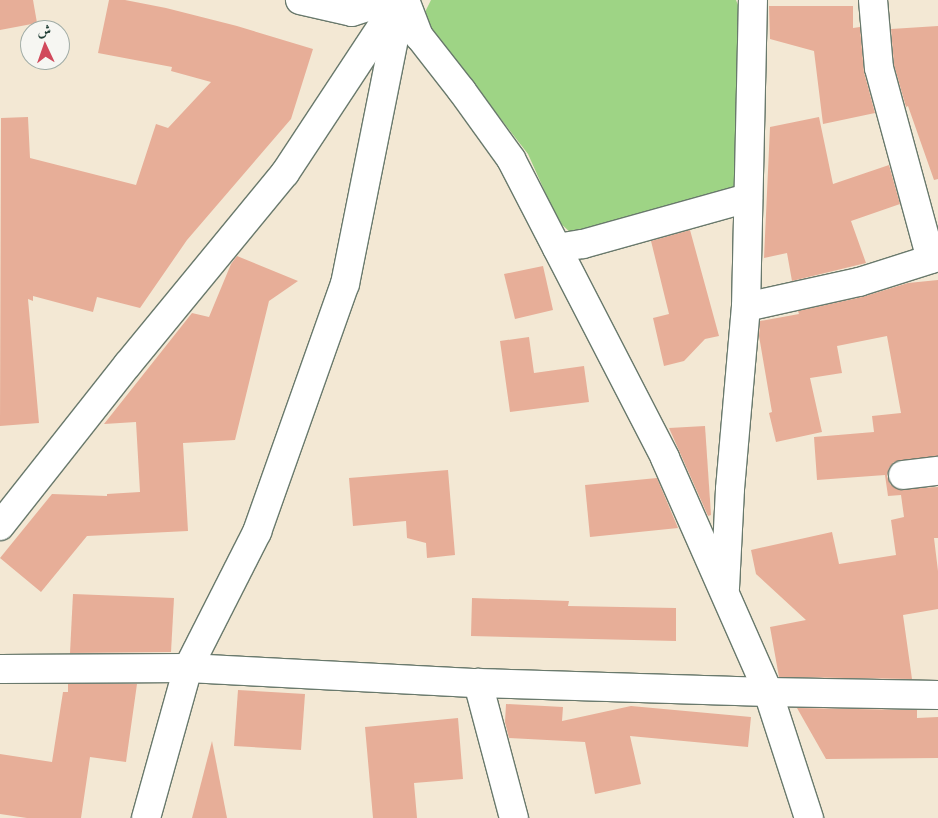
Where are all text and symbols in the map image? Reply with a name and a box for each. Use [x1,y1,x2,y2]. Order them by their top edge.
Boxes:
north arrow [20,20,70,70]
text: ش [37,21,52,40]

